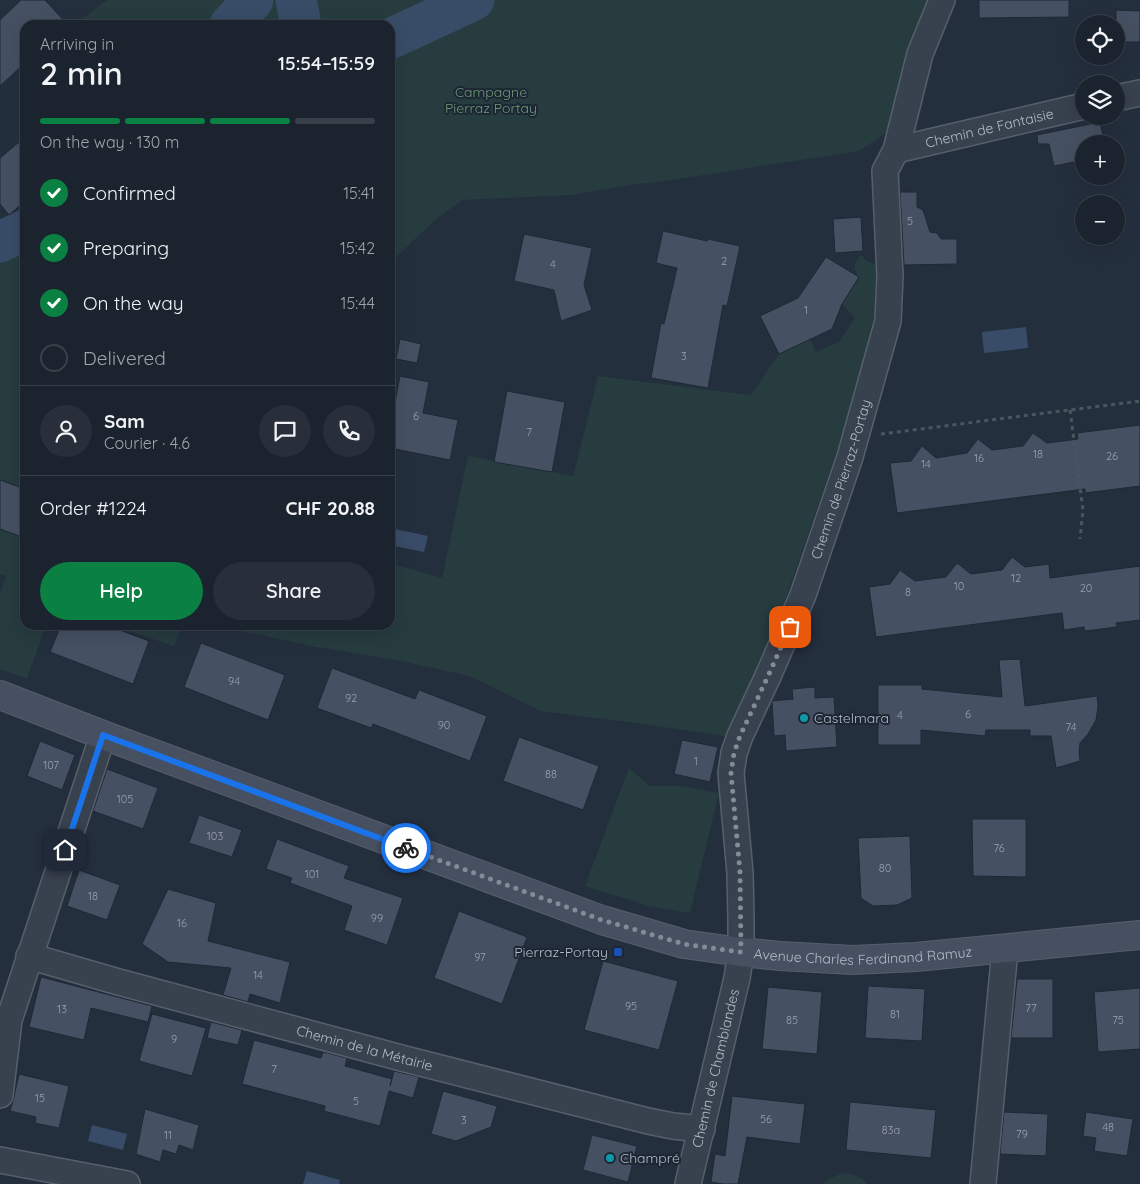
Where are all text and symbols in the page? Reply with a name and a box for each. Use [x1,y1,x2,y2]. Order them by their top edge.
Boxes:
map controls [1075,15,1125,245]
button: locate [1075,15,1125,65]
text: Arriving in [40,34,114,54]
text: 15:54–15:59 [278,51,375,75]
text: 2 min [40,53,123,93]
button: layers [1075,75,1125,125]
park label: Campagne Pierraz Portay [445,83,537,117]
street label: Chemin de Fantaisie [924,104,1055,152]
text: On the way · 130 m [40,132,179,152]
button: + [1075,135,1125,185]
icon: check [40,179,68,207]
text: Confirmed [83,181,176,205]
text: 15:41 [343,183,375,203]
button: − [1075,195,1125,245]
house number: 5 [907,214,913,228]
icon: check [40,234,68,262]
text: Preparing [83,236,169,260]
text: 15:42 [340,238,375,258]
house number: 2 [721,254,727,268]
house number: 4 [550,257,556,271]
icon: check [40,289,68,317]
text: On the way [83,291,184,315]
text: 15:44 [341,293,375,313]
house number: 1 [804,303,808,317]
text: Delivered [83,346,166,370]
house number: 3 [681,349,687,363]
street label: Chemin de Pierraz-Portay [807,397,875,562]
button: person [40,405,92,457]
button: chat [259,405,311,457]
button: phone [323,405,375,457]
text: Sam [104,409,145,433]
house number: 6 [413,409,419,423]
house number: 7 [526,425,532,439]
text: Courier · 4.6 [104,433,190,453]
house number: 18 [1033,447,1043,461]
house number: 26 [1106,449,1118,463]
house number: 16 [974,451,984,465]
house number: 14 [921,457,931,471]
text: Order #1224 [40,496,146,520]
text: CHF 20.88 [285,496,375,520]
button: Help [40,562,203,620]
button: Share [213,562,375,620]
house number: 12 [1011,571,1021,585]
house number: 10 [954,579,964,593]
house number: 20 [1080,581,1092,595]
house number: 8 [905,585,911,599]
pin [769,606,811,648]
icon: bag [776,613,804,641]
house number: 94 [228,674,240,688]
house number: 92 [345,691,357,705]
house number: 6 [965,707,971,721]
house number: 4 [897,708,903,722]
place label: Castelmara [814,709,889,727]
marker: Castelmara [798,712,810,724]
house number: 90 [438,718,450,732]
house number: 74 [1066,720,1077,734]
house number: 1 [694,754,698,768]
house number: 107 [43,758,59,772]
house number: 88 [545,767,557,781]
house number: 105 [117,792,133,806]
courier [381,823,431,873]
pin [44,829,86,871]
house number: 103 [207,829,223,843]
icon: bike [392,834,420,862]
icon: home [51,836,79,864]
house number: 76 [993,841,1005,855]
house number: 80 [879,861,891,875]
house number: 101 [305,867,319,881]
house number: 18 [88,889,98,903]
house number: 99 [371,911,383,925]
house number: 16 [177,916,187,930]
place label: Pierraz-Portay [514,943,608,961]
street label: Avenue Charles Ferdinand Ramuz [753,943,973,969]
marker: Pierraz-Portay [612,946,624,958]
house number: 97 [474,950,486,964]
house number: 14 [253,968,263,982]
street label: Chemin de Chamblandes [688,987,743,1149]
house number: 95 [625,999,637,1013]
house number: 77 [1025,1001,1037,1015]
house number: 13 [57,1002,67,1016]
house number: 81 [890,1007,900,1021]
house number: 85 [786,1013,798,1027]
house number: 75 [1112,1013,1124,1027]
street label: Chemin de la Métairie [294,1021,435,1075]
house number: 9 [171,1032,177,1046]
house number: 7 [271,1062,277,1076]
house number: 15 [35,1091,45,1105]
house number: 5 [353,1094,359,1108]
house number: 56 [760,1112,772,1126]
house number: 3 [461,1113,467,1127]
house number: 48 [1102,1120,1114,1134]
house number: 83a [882,1123,900,1137]
house number: 79 [1016,1127,1028,1141]
house number: 11 [164,1128,172,1142]
place label: Champré [620,1149,680,1167]
marker: Champré [604,1152,616,1164]

